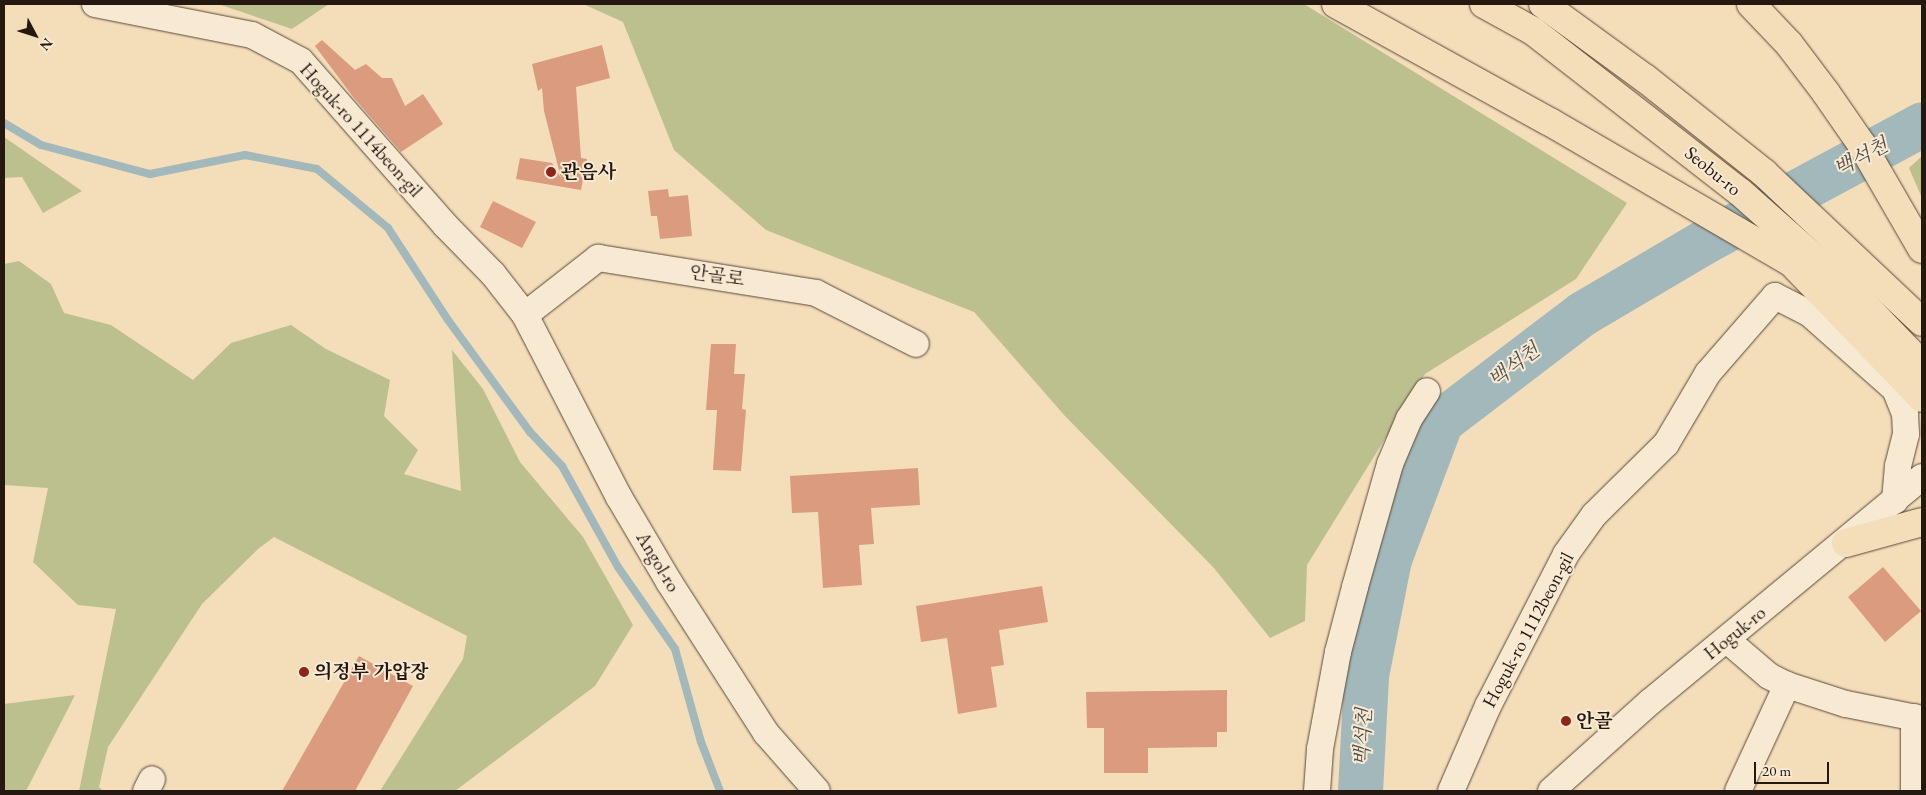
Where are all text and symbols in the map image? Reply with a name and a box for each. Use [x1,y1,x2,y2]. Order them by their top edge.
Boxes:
north arrow [10,10,60,60]
text: N [36,35,57,55]
street label: Hoguk-ro 1114beon-gil [295,58,427,202]
water label: 백석천 [1830,133,1892,181]
street label: Seobu-ro [1680,141,1746,201]
place label: 관음사 [561,161,616,183]
marker: 관음사 [545,166,557,178]
street label: 안골로 [688,261,746,291]
water label: 백석천 [1484,338,1544,392]
street label: Angol-ro [631,528,685,596]
street label: Hoguk-ro 1112beon-gil [1477,549,1579,711]
street label: Hoguk-ro [1699,601,1771,665]
place label: 의정부 가압장 [314,661,429,683]
marker: 의정부 가압장 [298,666,310,678]
water label: 백석천 [1349,707,1377,767]
place label: 안골 [1576,710,1613,732]
marker: 안골 [1560,715,1572,727]
scale bar [1756,752,1831,784]
text: 20 m [1762,761,1791,780]

